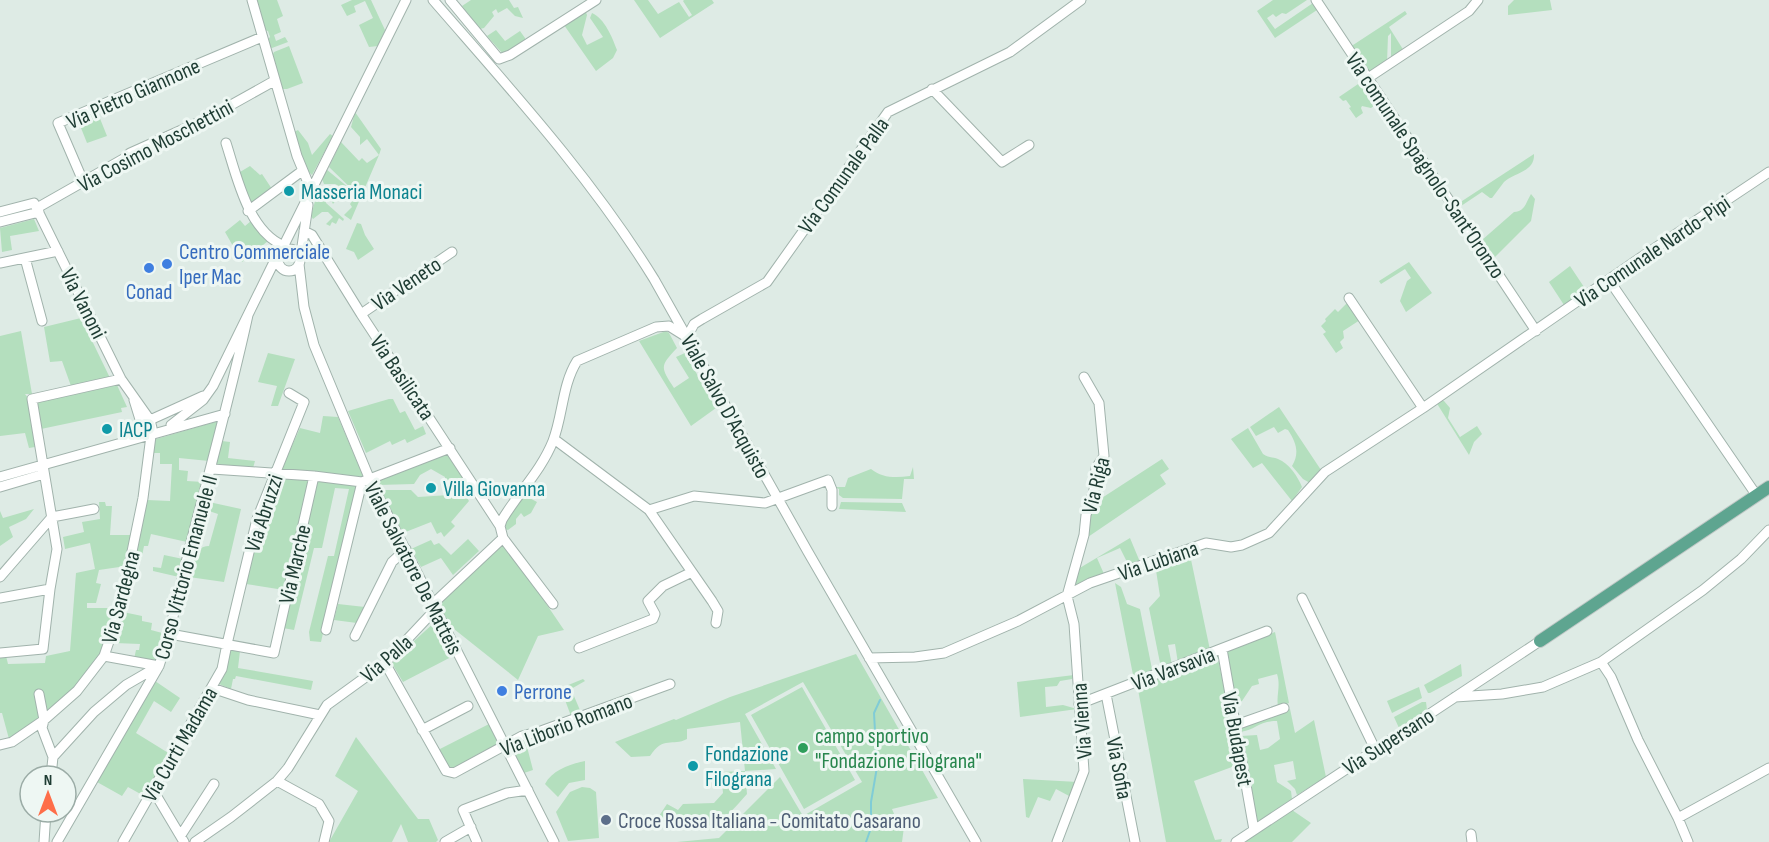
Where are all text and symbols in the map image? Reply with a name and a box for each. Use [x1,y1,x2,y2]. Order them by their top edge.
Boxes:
street label: Via comunale Spagnolo-Sant'Oronzo [1339,48,1510,284]
street label: Via Pietro Giannone [63,53,205,136]
street label: Via Cosimo Moschettini [73,94,238,199]
street label: Via Comunale Palla [793,112,895,239]
place label: Masseria Monaci [301,179,422,206]
marker: Masseria Monaci [282,184,296,198]
street label: Via Comunale Nardo-Pipi [1570,190,1736,314]
place label: Centro Commerciale Iper Mac [179,239,330,291]
street label: Via Veneto [367,251,447,317]
marker: Centro Commerciale Iper Mac [160,257,174,271]
marker: Conad [142,261,156,275]
street label: Via Vanoni [53,264,112,344]
place label: Conad [126,279,172,306]
street label: Via Basilicata [363,330,440,426]
street label: Viale Salvo D'Acquisto [674,330,775,483]
place label: IACP [119,417,153,444]
marker: IACP [100,422,114,436]
street label: Via Riga [1076,454,1116,516]
street label: Via Abruzzi [239,471,290,556]
street label: Corso Vittorio Emanuele II [149,472,224,663]
place label: Villa Giovanna [443,476,545,503]
street label: Viale Salvatore De Matteis [357,478,468,660]
marker: Villa Giovanna [424,481,438,495]
street label: Via Marche [273,522,318,607]
street label: Via Lubiana [1115,535,1202,588]
street label: Via Sardegna [96,548,147,647]
street label: Via Palla [355,629,419,689]
street label: Via Varsavia [1128,641,1219,698]
place label: Perrone [514,679,572,706]
street label: Via Curti Madama [137,682,224,807]
street label: Via Vienna [1066,682,1099,760]
marker: Perrone [495,684,509,698]
street label: Via Liborio Romano [497,688,637,763]
street label: Via Budapest [1215,690,1258,789]
street label: Via Supersano [1338,703,1440,782]
place label: campo sportivo "Fondazione Filograna" [815,723,982,775]
street label: Via Sofia [1099,735,1138,802]
place label: Fondazione Filograna [705,741,789,793]
marker: campo sportivo "Fondazione Filograna" [796,741,810,755]
marker: Fondazione Filograna [686,759,700,773]
north arrow [18,764,78,824]
text: N [44,771,52,790]
place label: Croce Rossa Italiana - Comitato Casarano [618,808,921,835]
marker: Croce Rossa Italiana - Comitato Casarano [599,813,613,827]

